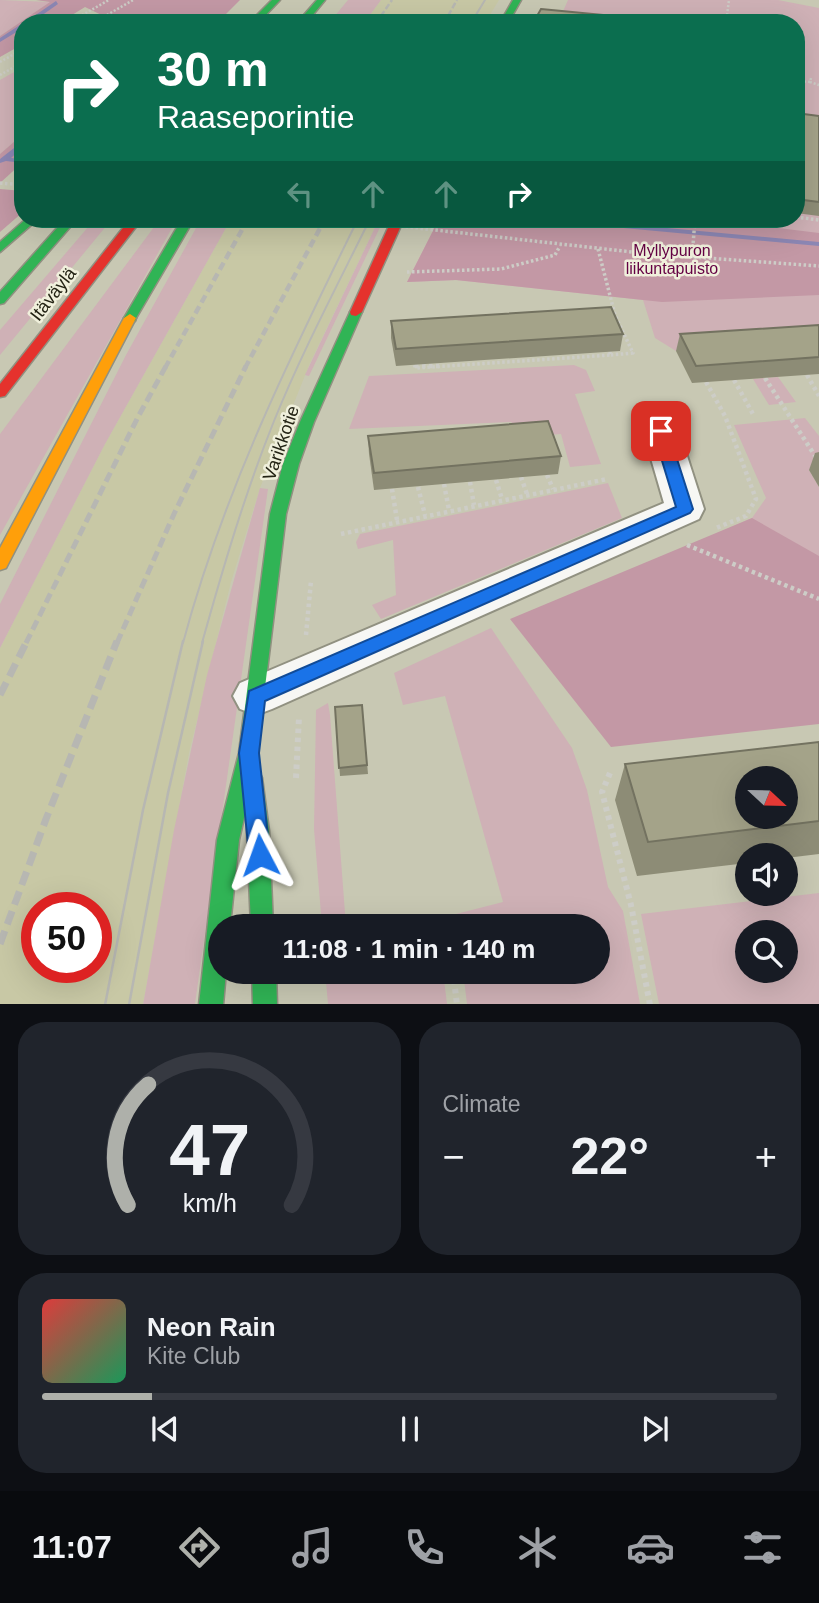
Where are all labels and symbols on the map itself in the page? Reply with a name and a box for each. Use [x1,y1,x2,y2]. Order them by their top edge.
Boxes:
park label: Myllypuron liikuntapuisto [626,242,718,277]
street label: Itäväylä [26,263,81,325]
pin [631,401,691,461]
street label: Varikkotie [259,403,303,483]
north arrow [735,766,798,830]
position arrow [223,818,297,892]
speed limit sign: 50 [21,892,112,983]

